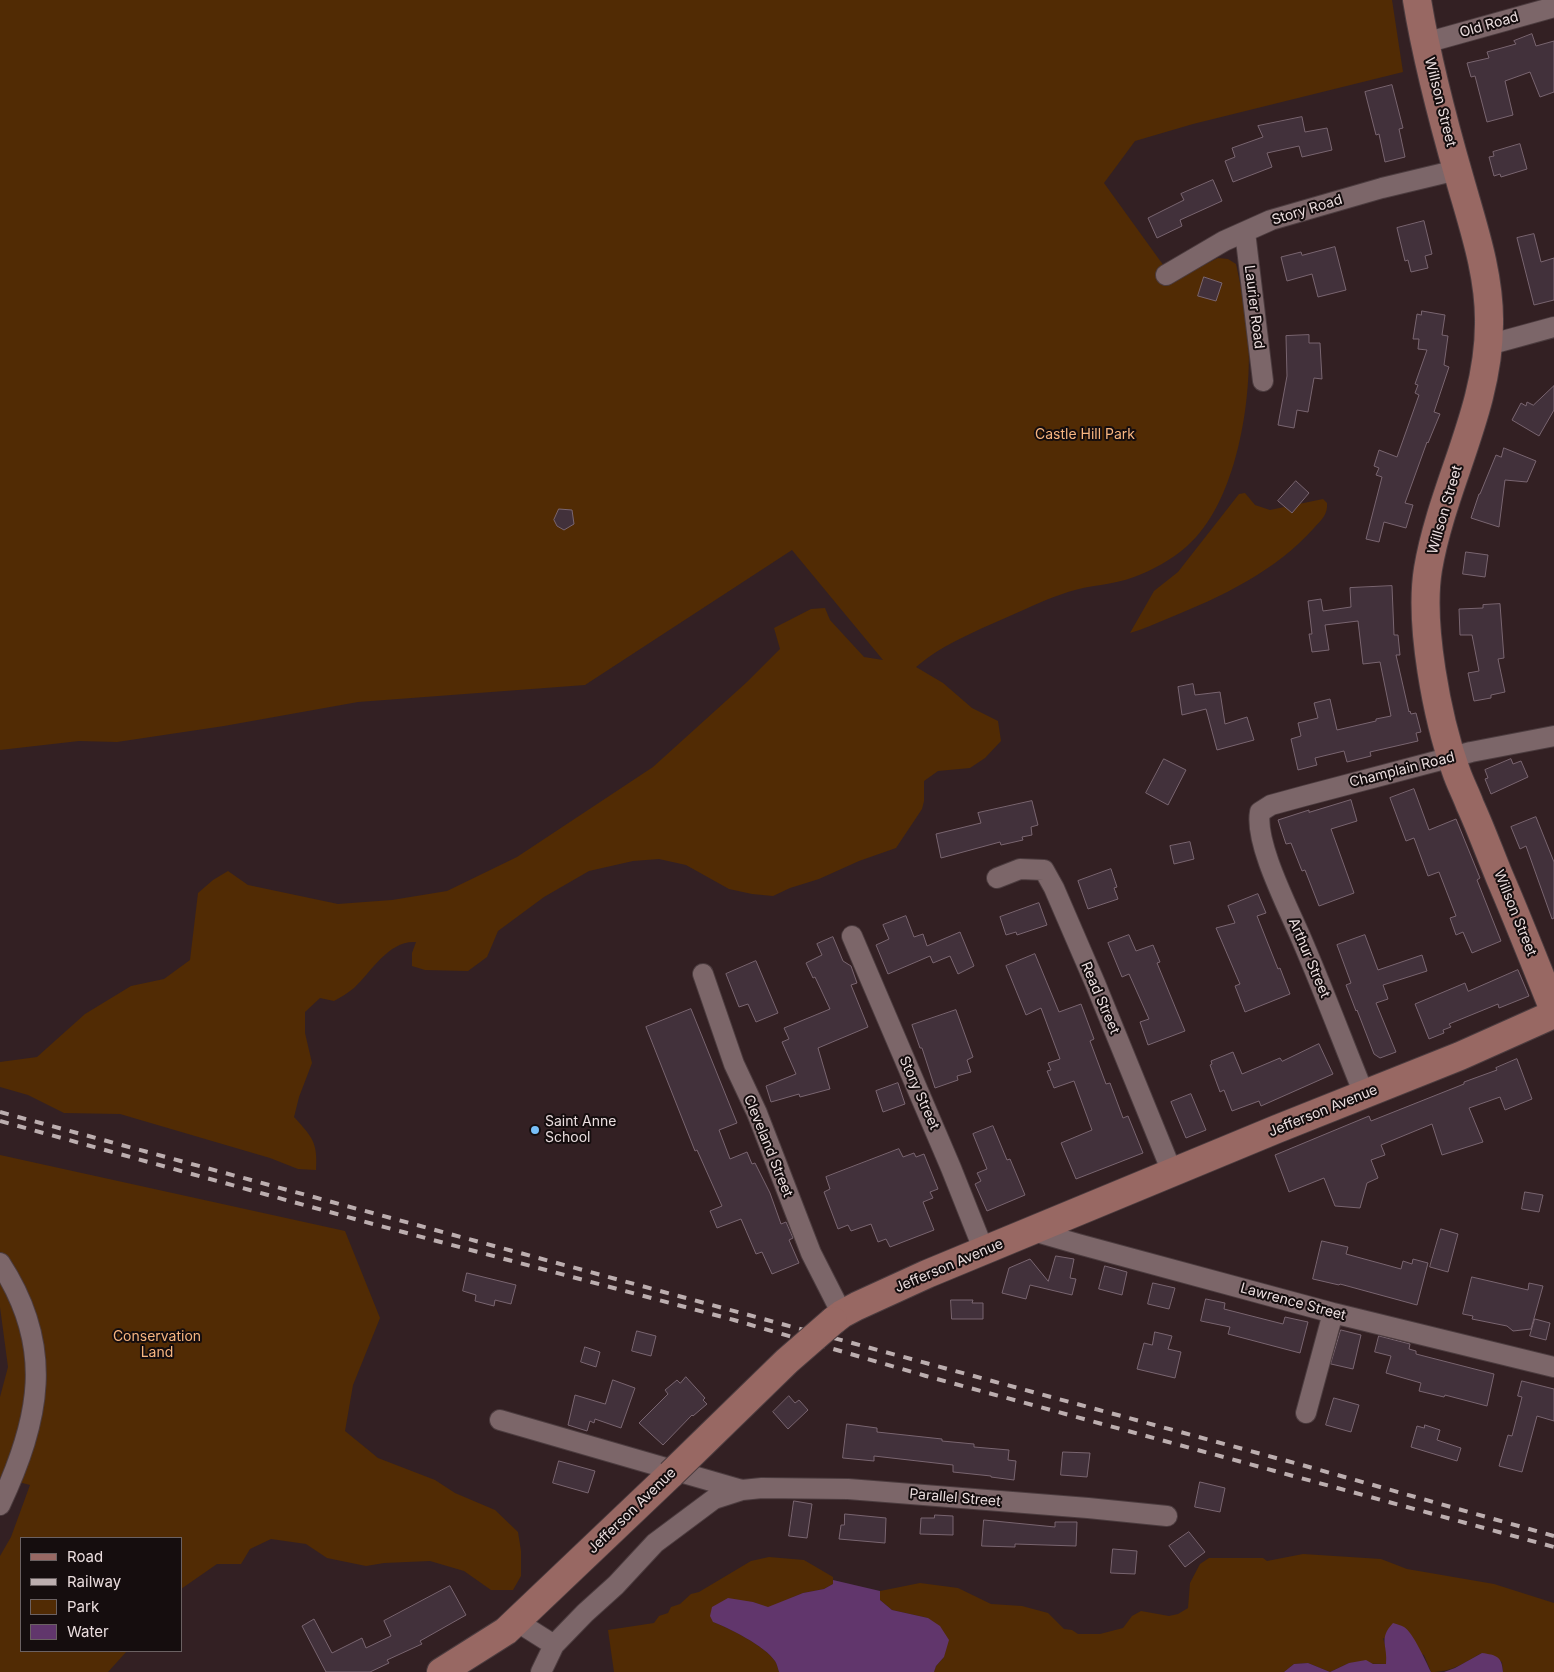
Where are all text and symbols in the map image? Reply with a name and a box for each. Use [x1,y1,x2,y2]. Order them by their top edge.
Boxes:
street label: Old Road [1458,9,1520,41]
street label: Willson Street [1421,56,1459,148]
street label: Story Road [1270,191,1344,229]
street label: Laurier Road [1241,264,1267,350]
park label: Castle Hill Park [1035,427,1135,443]
street label: Willson Street [1424,464,1466,556]
street label: Champlain Road [1348,749,1456,791]
street label: Willson Street [1490,867,1540,959]
street label: Arthur Street [1285,916,1333,1000]
street label: Read Street [1077,959,1123,1037]
street label: Story Street [895,1054,943,1132]
street label: Jefferson Avenue [1266,1081,1380,1141]
street label: Cleveland Street [740,1092,796,1200]
place label: Saint Anne School [545,1114,616,1146]
marker: Saint Anne School [529,1124,541,1136]
street label: Jefferson Avenue [892,1236,1006,1296]
street label: Lawrence Street [1239,1280,1347,1324]
park label: Conservation Land [113,1329,201,1361]
street label: Jefferson Avenue [584,1465,680,1557]
street label: Parallel Street [909,1486,1001,1510]
legend [20,1537,182,1652]
text: Road [67,1547,103,1566]
text: Railway [67,1572,121,1591]
text: Park [67,1597,99,1616]
text: Water [67,1622,109,1641]

